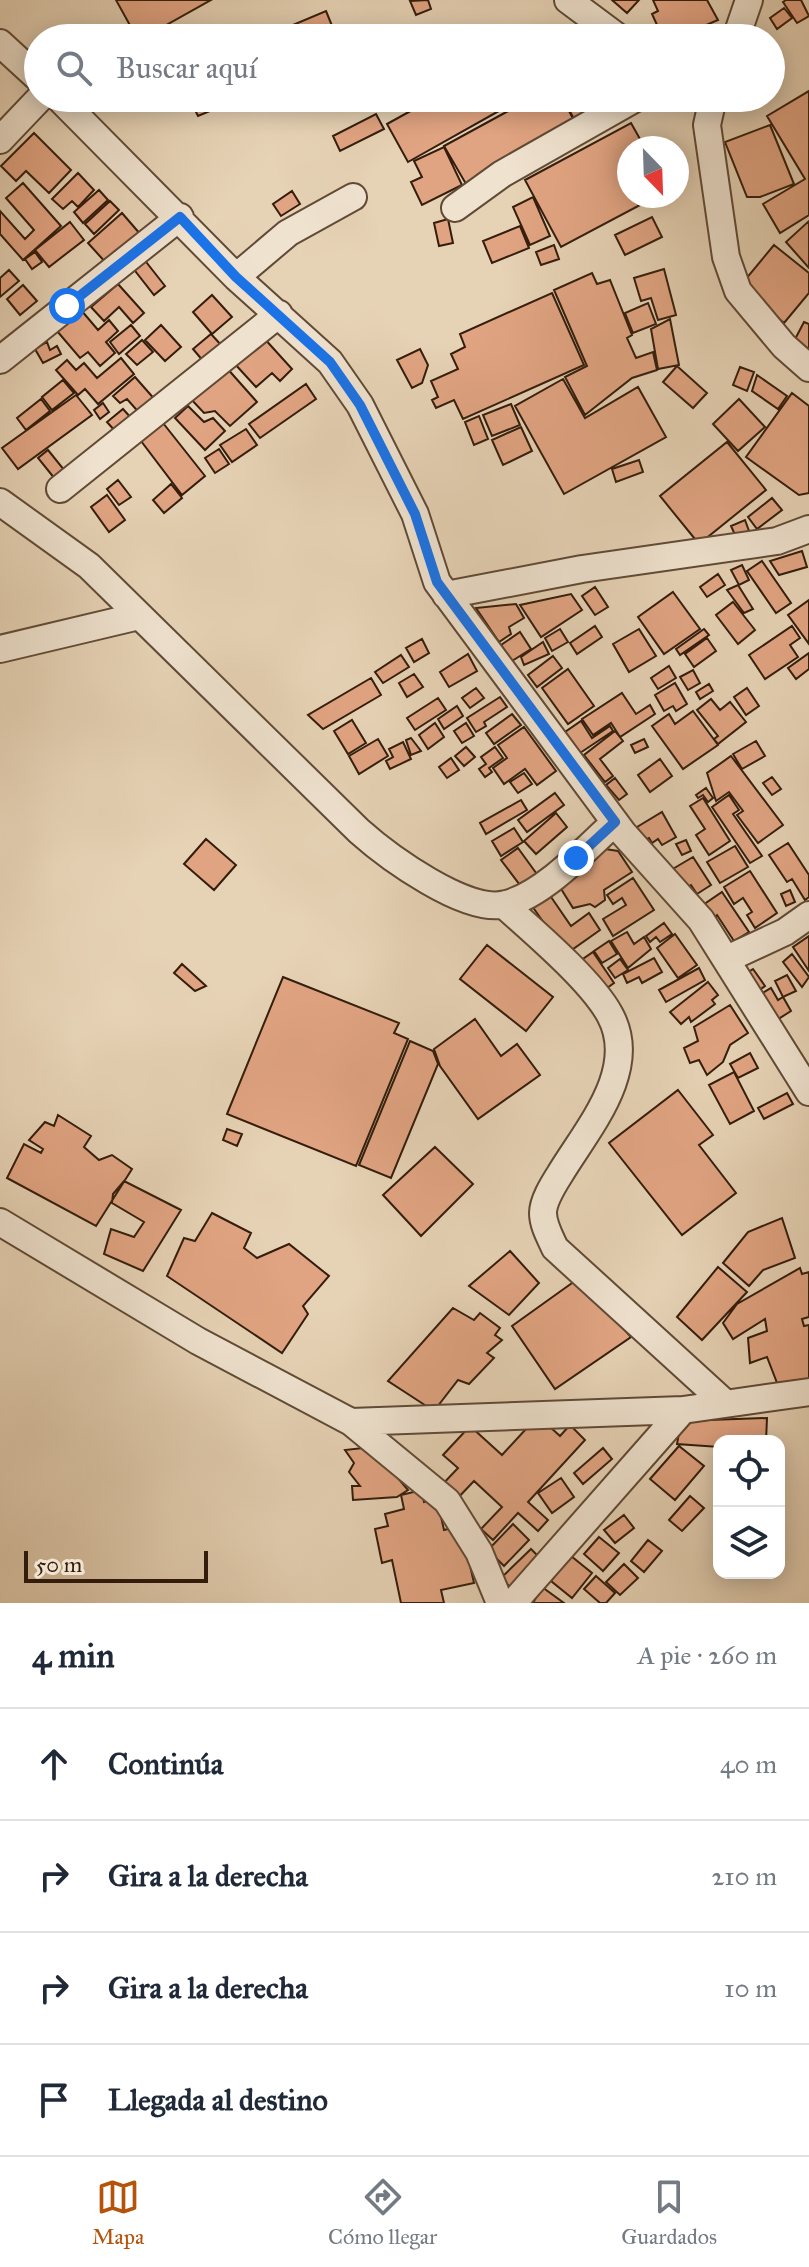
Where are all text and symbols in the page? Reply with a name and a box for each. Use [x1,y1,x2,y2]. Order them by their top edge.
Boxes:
search box [24,24,785,112]
icon: search [52,46,96,90]
text: Buscar aquí [116,50,257,86]
north arrow [617,136,689,208]
route start [49,288,85,324]
route end [558,840,594,876]
map controls [713,1435,785,1579]
button: locate [713,1435,785,1507]
button: layers [713,1507,785,1579]
scale bar [24,1547,208,1583]
text: 50 m [36,1551,82,1578]
text: 4 min [32,1635,115,1676]
text: A pie · 260 m [637,1639,777,1671]
icon: ahead [32,1742,76,1786]
text: Continúa [108,1746,224,1782]
text: 40 m [720,1748,777,1780]
icon: right [32,1854,76,1898]
text: Gira a la derecha [108,1858,308,1894]
text: 210 m [711,1860,777,1892]
icon: right [32,1966,76,2010]
text: Gira a la derecha [108,1970,308,2006]
text: 10 m [724,1972,777,2004]
icon: arrive [32,2078,76,2122]
text: Llegada al destino [108,2082,328,2118]
tab: Mapa [92,2175,144,2250]
tab: Cómo llegar [328,2175,437,2250]
tab: Guardados [621,2175,717,2250]

